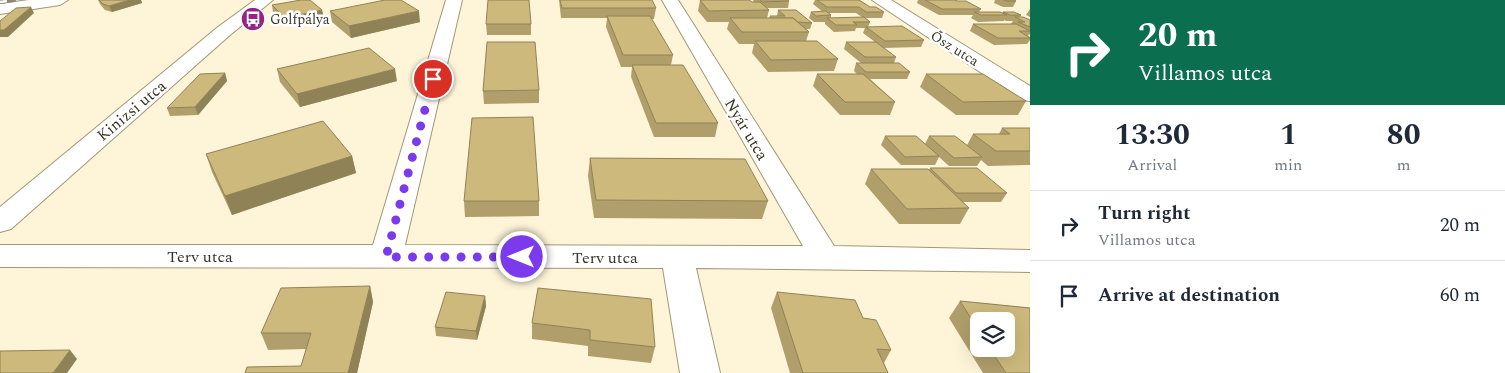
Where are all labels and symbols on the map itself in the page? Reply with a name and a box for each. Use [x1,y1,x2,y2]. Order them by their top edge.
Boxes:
bus stop icon: Golfpálya [240,6,266,32]
place label: Golfpálya [270,9,330,30]
street label: Ősz utca [926,25,983,72]
pin [412,58,454,100]
street label: Kinizsi utca [92,74,172,147]
street label: Nyár utca [718,94,774,165]
position arrow [495,230,547,282]
street label: Terv utca [167,245,233,269]
street label: Terv utca [572,246,638,270]

